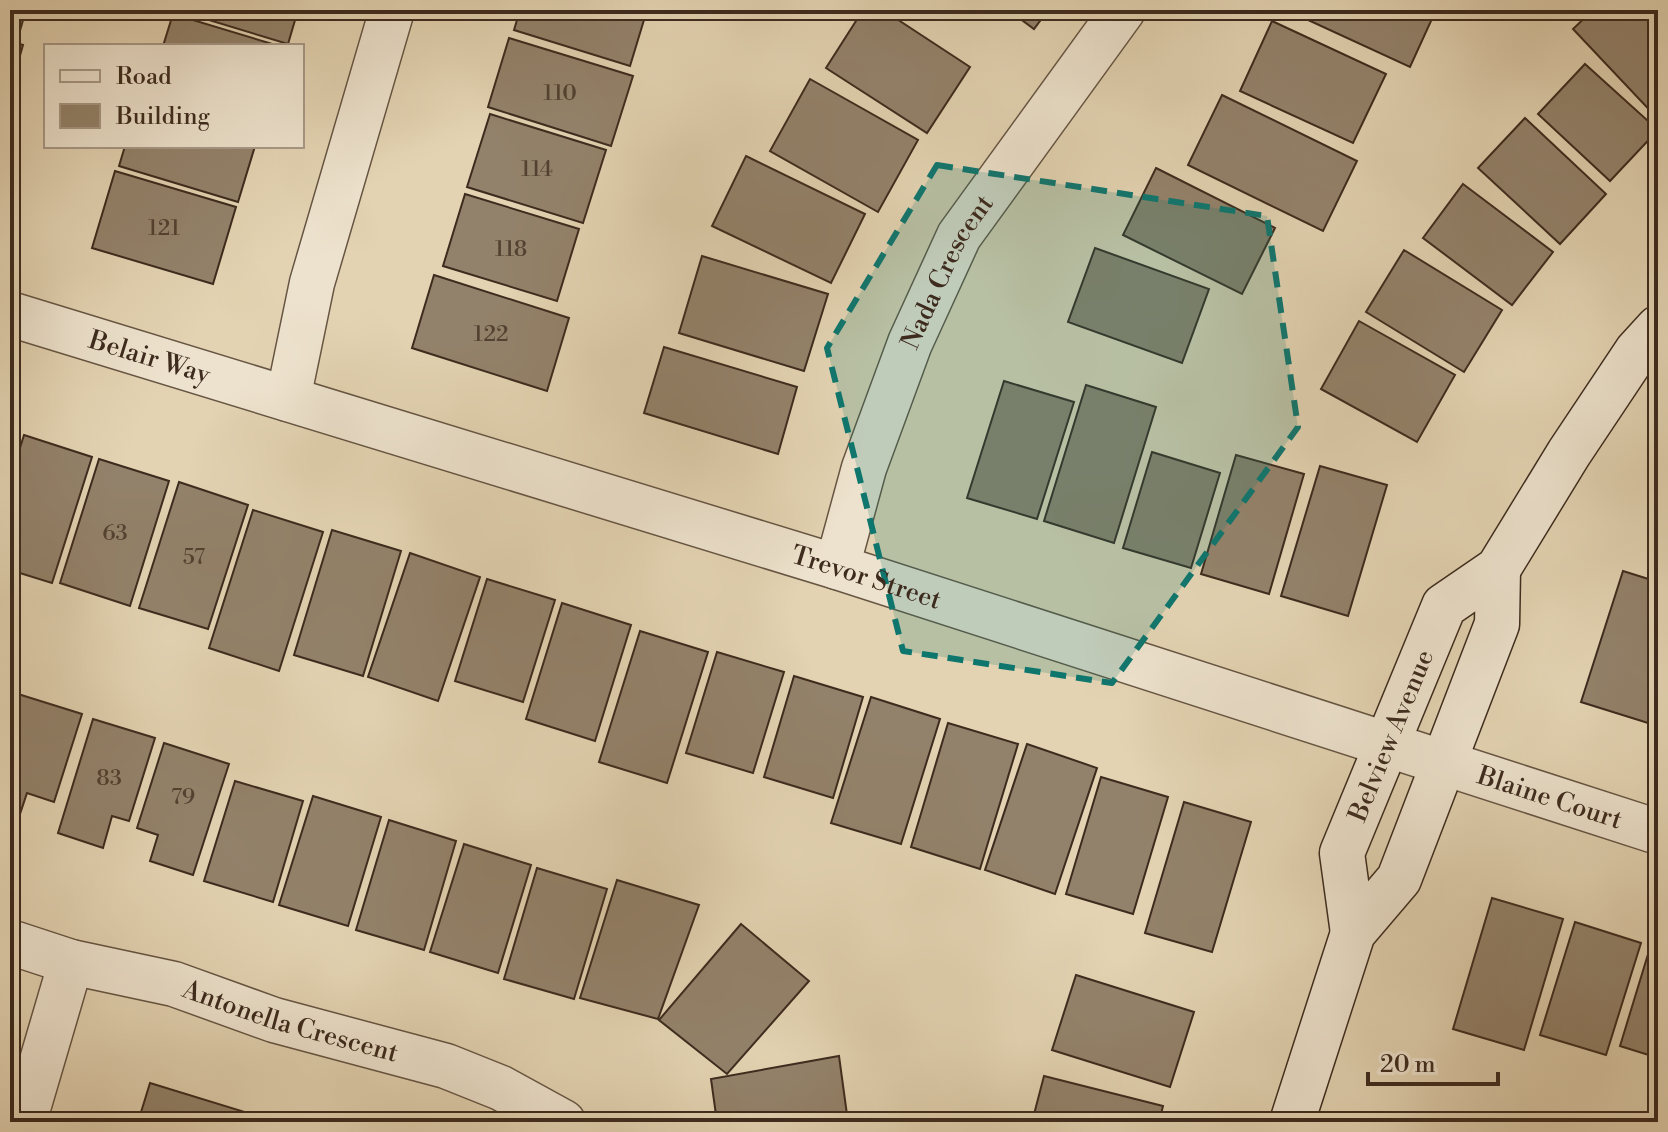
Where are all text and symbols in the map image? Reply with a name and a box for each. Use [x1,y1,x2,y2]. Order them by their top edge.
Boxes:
legend [44,44,304,148]
text: Road [116,62,172,92]
house number: 110 [543,80,577,107]
text: Building [115,102,210,132]
house number: 114 [521,156,553,183]
street label: Nada Crescent [894,189,1001,354]
house number: 121 [148,215,181,242]
house number: 118 [495,236,527,263]
house number: 122 [473,321,509,348]
street label: Belair Way [84,324,214,391]
house number: 63 [102,520,128,547]
street label: Trevor Street [787,539,945,617]
house number: 57 [183,544,205,571]
street label: Belview Avenue [1341,645,1441,827]
street label: Blaine Court [1472,759,1626,836]
house number: 83 [96,765,122,792]
house number: 79 [171,784,195,811]
street label: Antonella Crescent [177,973,402,1070]
scale bar [1368,1036,1498,1086]
text: 20 m [1380,1050,1436,1080]

